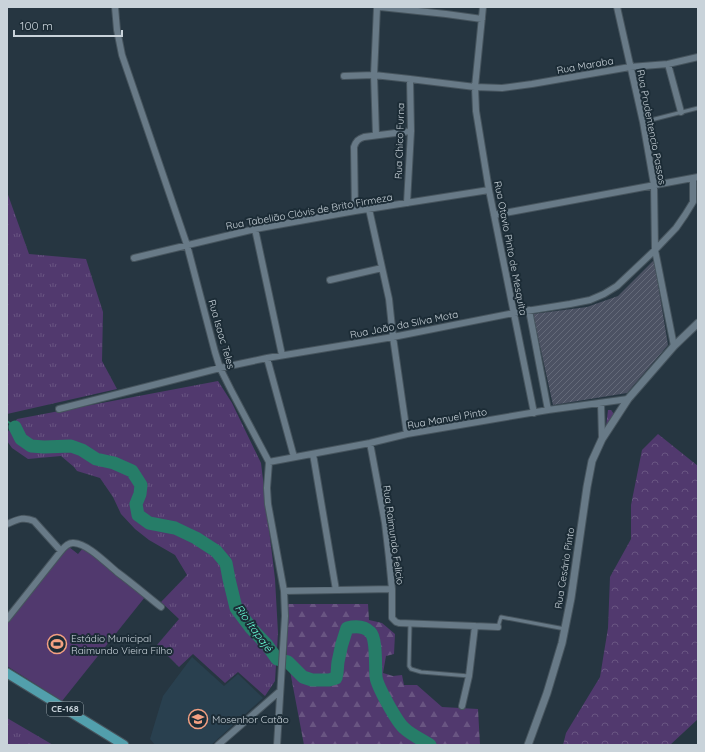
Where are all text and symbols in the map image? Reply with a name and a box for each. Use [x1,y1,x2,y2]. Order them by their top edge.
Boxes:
scale bar [14,12,122,38]
text: 100 m [20,18,53,33]
street label: Rua Maraba [556,54,614,77]
street label: Rua Prudentencio Passos [634,68,669,186]
street label: Rua Chico Furna [392,103,407,179]
street label: Rua Otavio Pinto de Mesquita [491,180,530,316]
street label: Rua Tabelião Clóvis de Brito Firmeza [225,190,394,233]
street label: Rua Isaac Teles [205,298,238,371]
street label: Rua João da Silva Mota [349,308,459,341]
street label: Rua Manuel Pinto [406,405,488,432]
street label: Rua Raimundo Felício [380,484,407,586]
street label: Rua Cesário Pinto [552,527,577,610]
water label: Rio Itapajé [232,602,276,655]
place label: Estádio Municipal Raimundo Vieira Filho [71,632,172,657]
sports icon: Estádio Municipal Raimundo Vieira Filho [46,633,68,655]
road number: CE-168 [47,702,83,716]
school or university icon: Mosenhor Catão [187,708,209,730]
place label: Mosenhor Catão [212,713,289,726]

